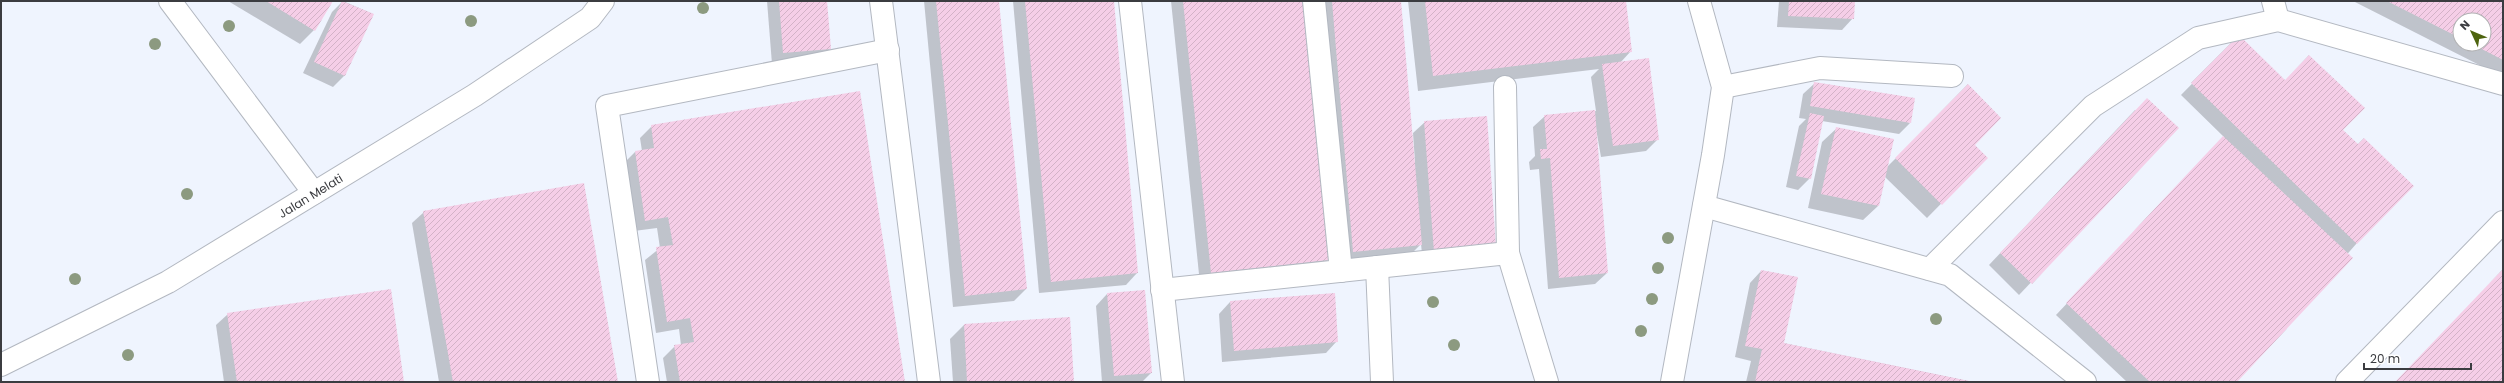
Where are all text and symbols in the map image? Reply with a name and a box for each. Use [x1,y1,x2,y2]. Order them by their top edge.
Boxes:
north arrow [2452,12,2492,52]
text: N [2456,17,2473,34]
street label: Jalan Melati [275,169,346,222]
scale bar [2364,345,2471,371]
text: 20 m [2370,350,2400,367]

